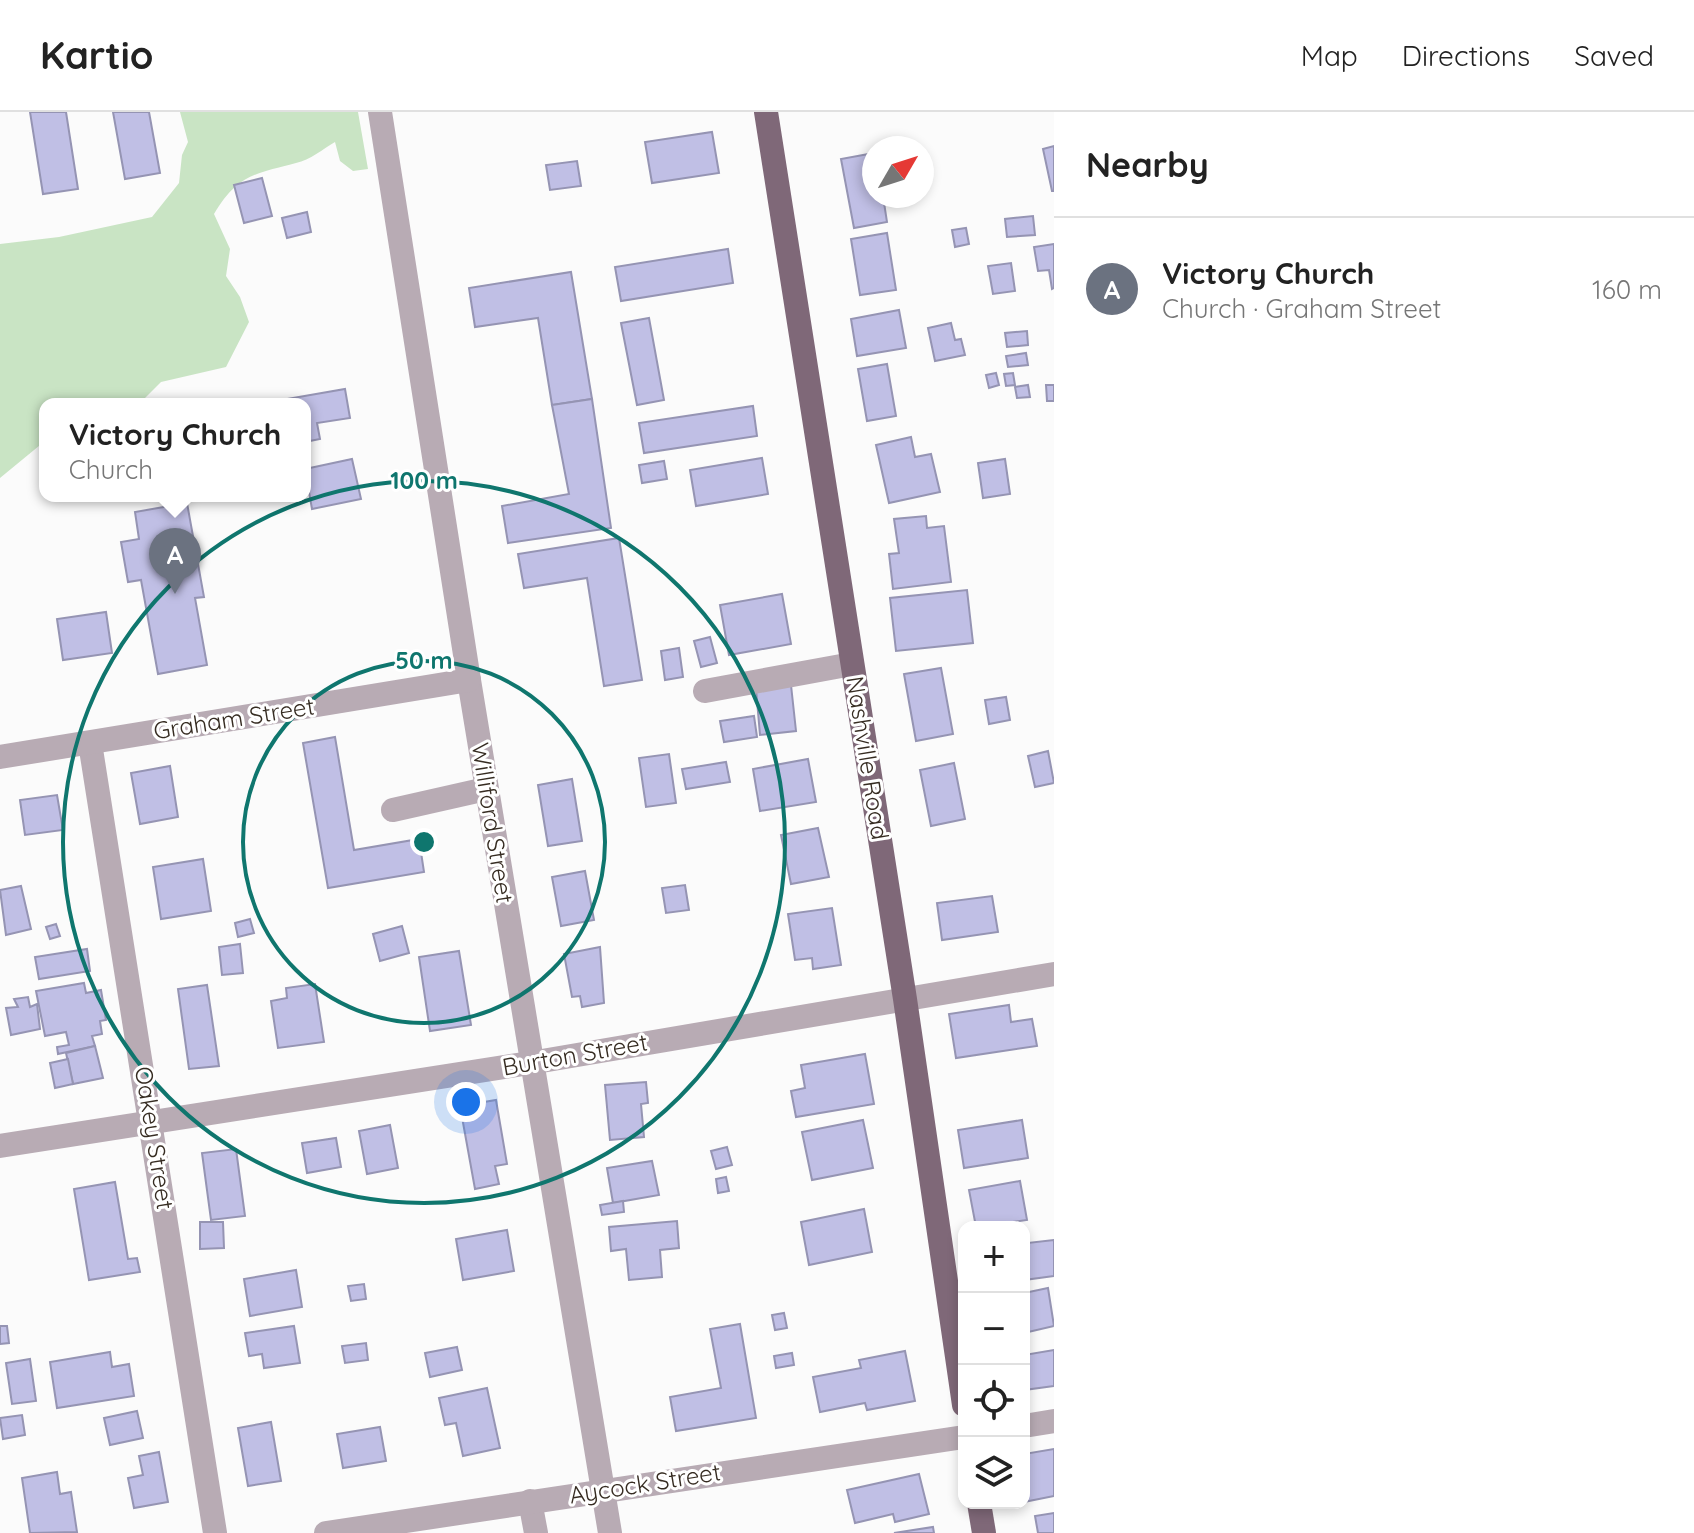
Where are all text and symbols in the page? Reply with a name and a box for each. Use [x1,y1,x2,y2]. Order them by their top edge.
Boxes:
text: Kartio [40,31,153,79]
text: Map [1301,38,1358,73]
text: Directions [1402,38,1530,73]
text: Saved [1574,38,1654,73]
north arrow [862,136,934,208]
text: Nearby [1086,143,1209,186]
text: Victory Church [1162,254,1374,292]
text: A [1104,273,1120,306]
text: 160 m [1592,273,1662,306]
text: Church · Graham Street [1162,292,1441,325]
popup [39,398,311,502]
text: Victory Church [69,415,281,453]
text: Church [69,453,153,486]
text: 100 m [390,465,458,495]
pin: A [149,528,201,594]
text: 50 m [395,645,453,675]
street label: Nashville Road [840,674,896,842]
street label: Graham Street [151,690,316,746]
street label: Williford Street [465,740,520,905]
centre of rings [410,828,438,856]
street label: Burton Street [500,1026,650,1082]
street label: Oakey Street [129,1064,181,1212]
your location [446,1082,486,1122]
map controls [958,1221,1030,1509]
button: + [958,1221,1030,1293]
button: − [958,1293,1030,1365]
button: locate [958,1365,1030,1437]
button: layers [958,1437,1030,1509]
street label: Aycock Street [567,1456,723,1510]

